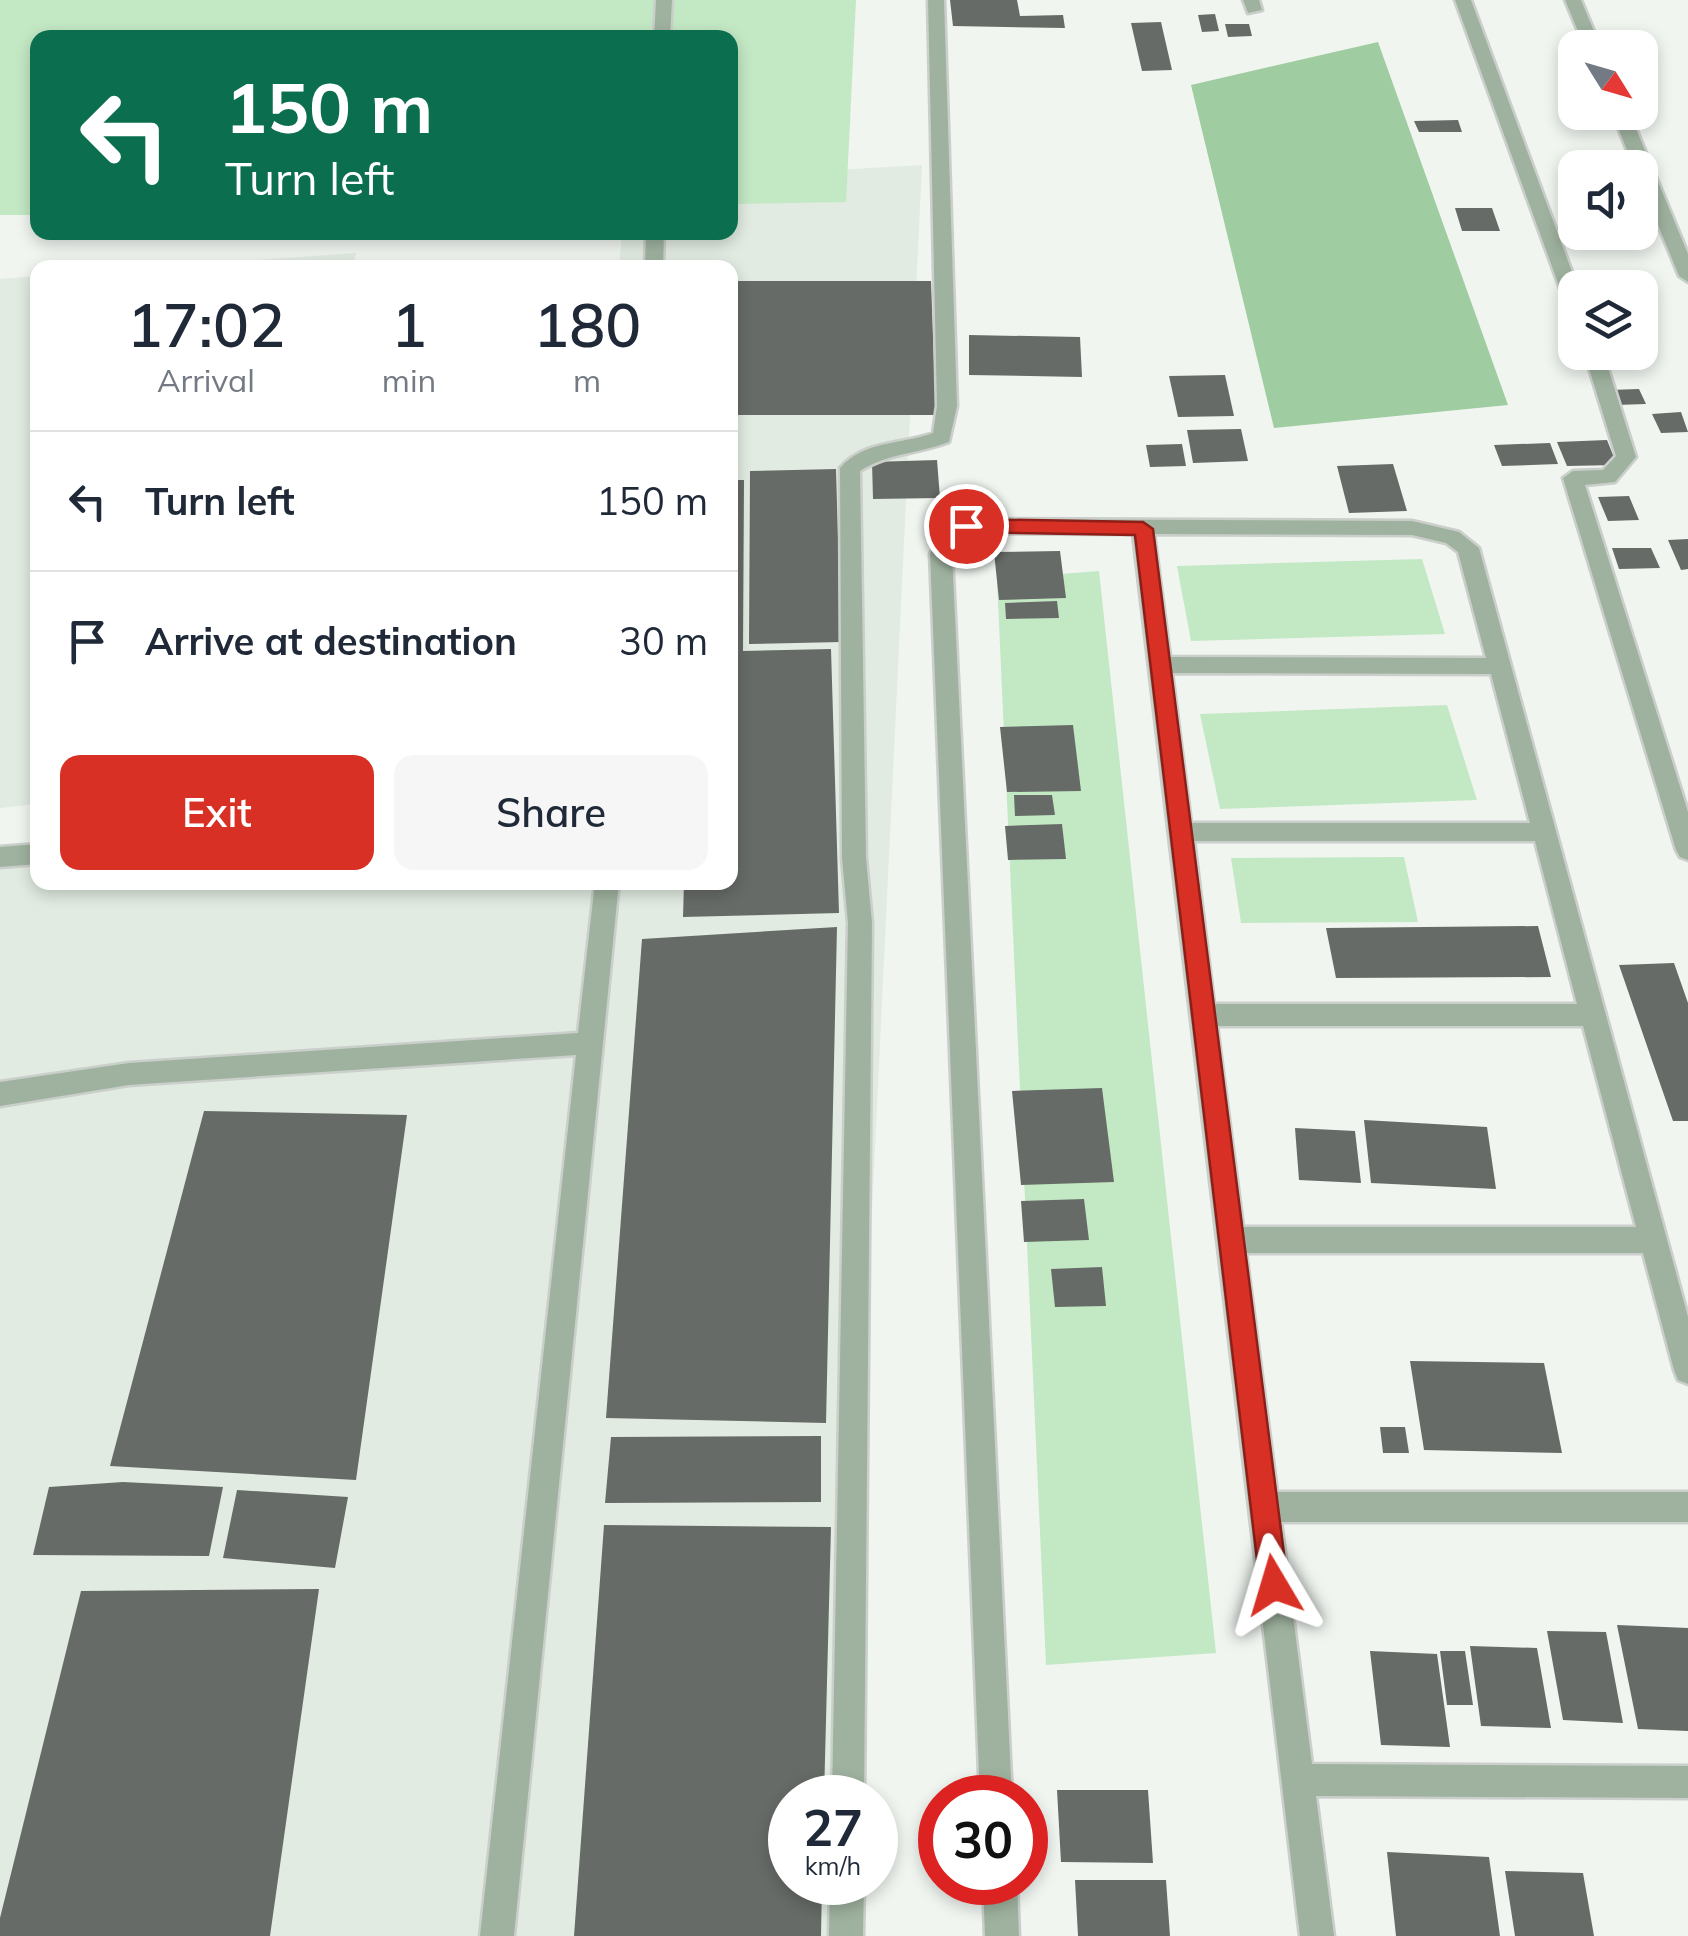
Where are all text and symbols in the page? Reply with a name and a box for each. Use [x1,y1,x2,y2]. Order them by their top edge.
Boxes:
north arrow [1558,30,1658,130]
map controls [1558,30,1658,370]
text: 150 m [225,63,433,151]
icon: left [60,70,190,200]
text: Turn left [225,150,394,206]
button: sound [1558,150,1658,250]
button: layers [1558,270,1658,370]
text: 17:02 [127,287,285,362]
text: 1 [391,287,427,362]
text: 180 [533,287,641,362]
text: Arrival [157,360,255,400]
text: min [382,360,436,400]
text: m [573,360,601,400]
icon: left [60,474,115,529]
text: Turn left [145,477,295,525]
text: 150 m [596,477,708,525]
pin [924,484,1009,569]
icon: arrive [939,499,994,554]
icon: arrive [60,614,115,669]
text: Arrive at destination [145,617,517,665]
text: 30 m [619,617,708,665]
button: Exit [60,755,374,870]
button: Share [394,755,708,870]
position arrow [1222,1533,1326,1637]
speed limit sign: 30 [918,1775,1048,1905]
text: 27 [803,1796,863,1859]
text: km/h [805,1850,861,1881]

